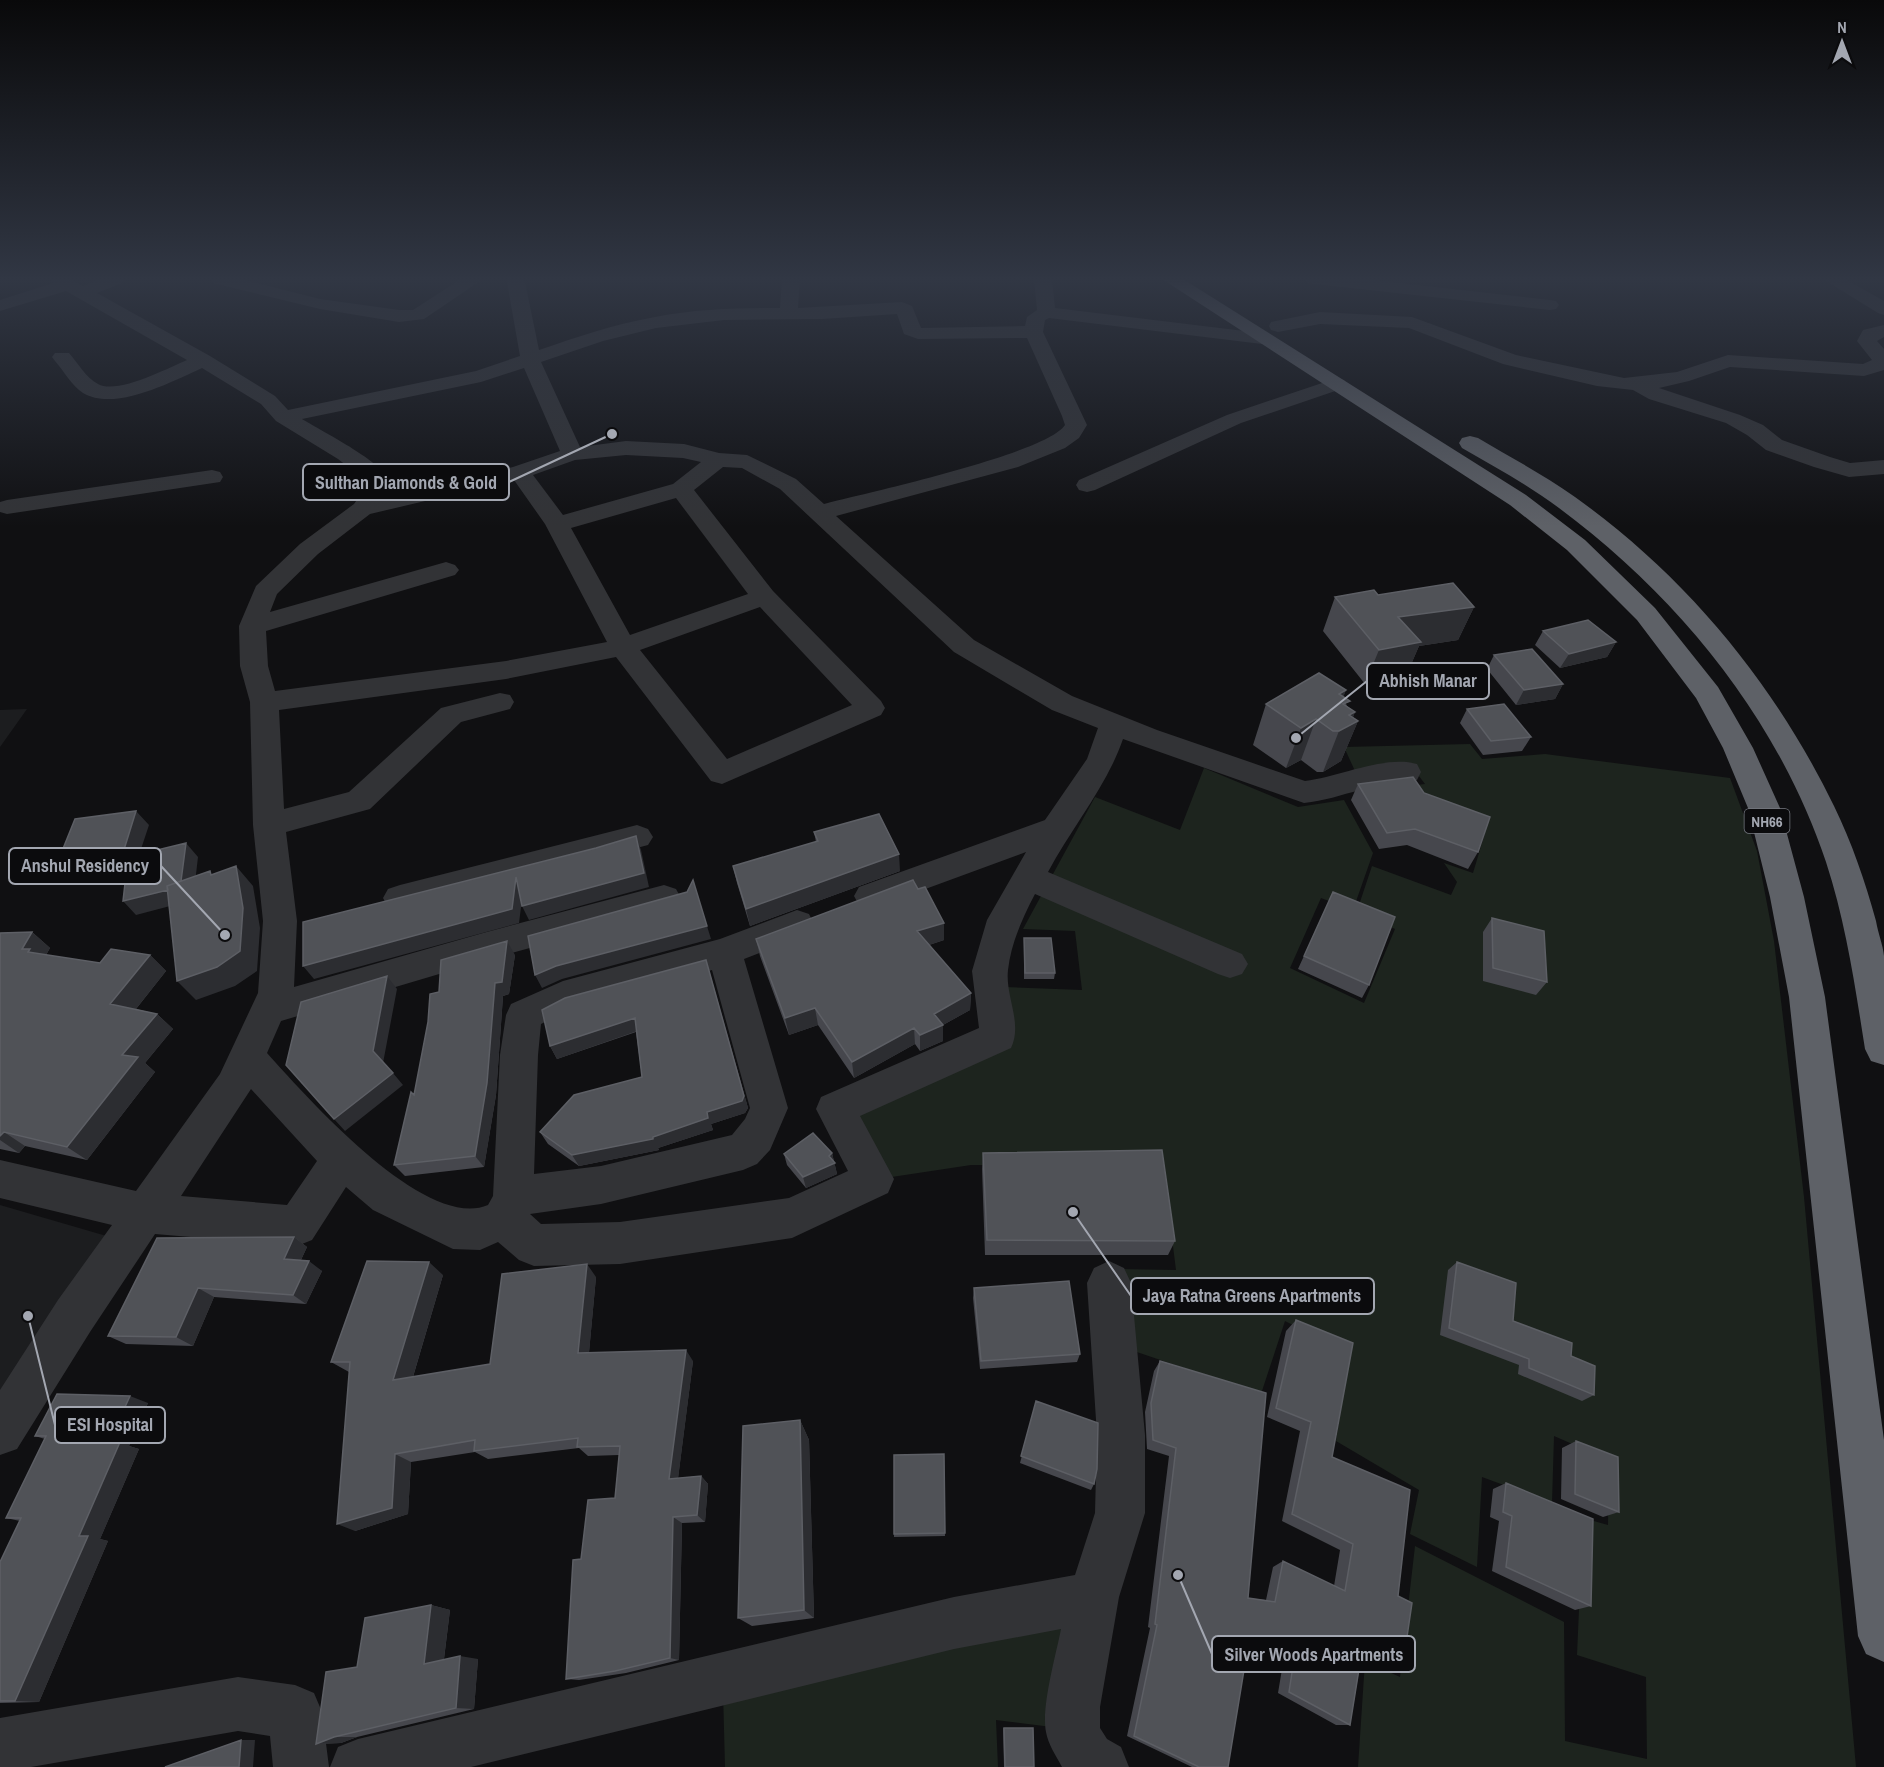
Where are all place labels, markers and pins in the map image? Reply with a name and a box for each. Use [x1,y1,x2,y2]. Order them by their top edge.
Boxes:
callout: Sulthan Diamonds & Gold [303,464,509,500]
callout: Abhish Manar [1367,663,1489,699]
callout: Anshul Residency [9,848,161,884]
callout: Jaya Ratna Greens Apartments [1131,1278,1374,1314]
callout: ESI Hospital [55,1407,165,1443]
callout: Silver Woods Apartments [1212,1636,1415,1672]

